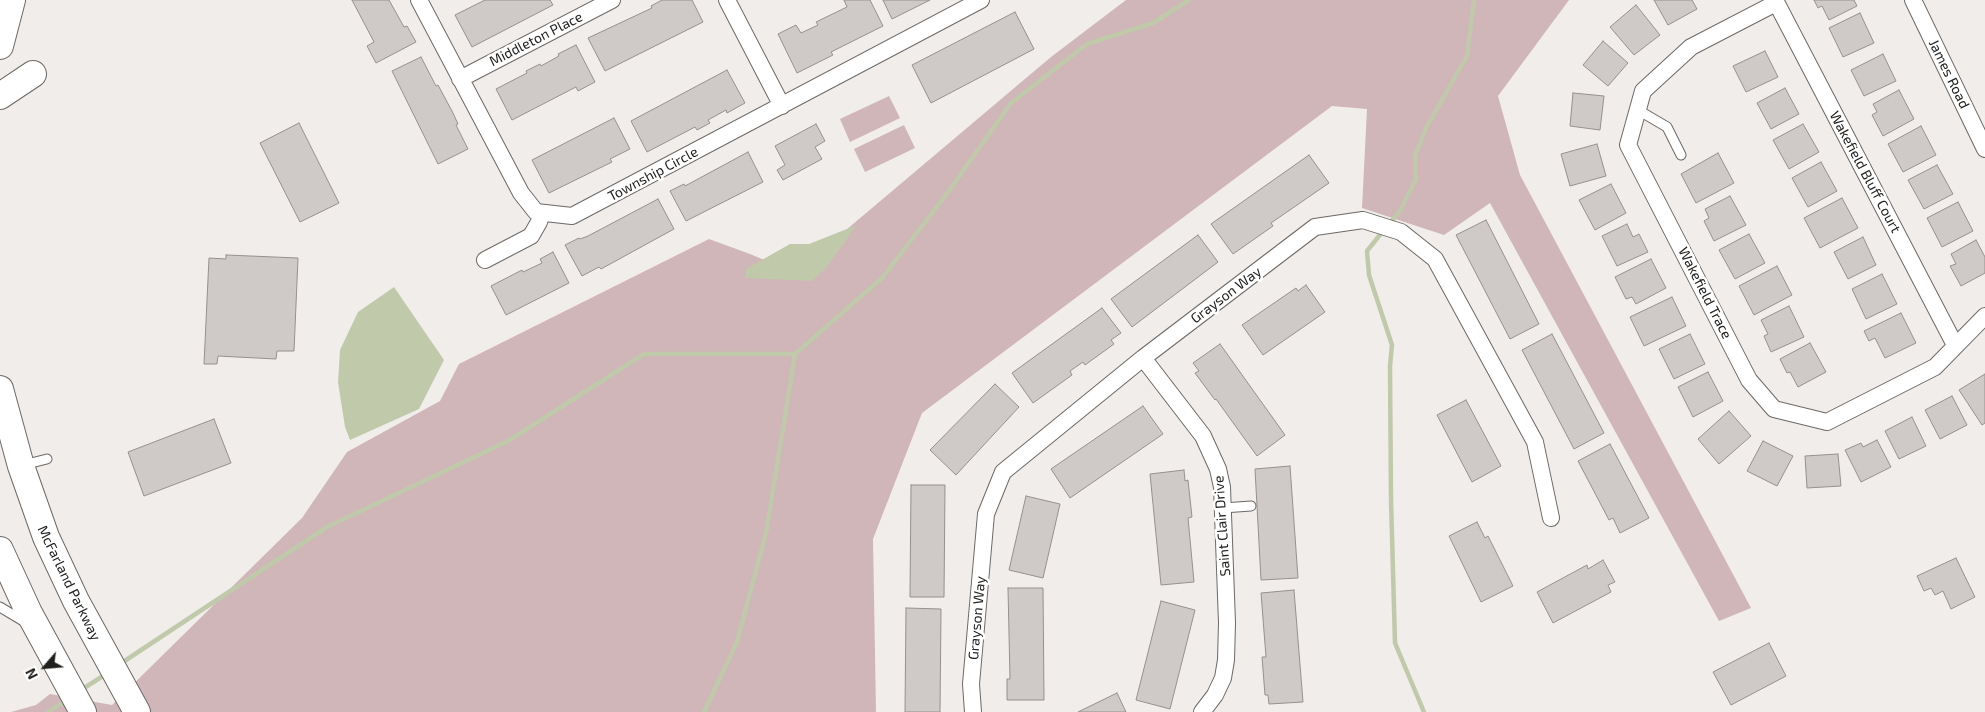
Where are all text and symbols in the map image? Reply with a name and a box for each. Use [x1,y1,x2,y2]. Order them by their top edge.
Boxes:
street label: Middleton Place [487,8,585,70]
street label: James Road [1925,37,1973,111]
street label: Wakefield Bluff Court [1826,108,1904,236]
street label: Township Circle [605,143,701,205]
street label: Wakefield Trace [1675,244,1735,342]
street label: Grayson Way [1187,263,1265,327]
street label: Saint Clair Drive [1210,475,1234,577]
street label: McFarland Parkway [34,523,104,643]
street label: Grayson Way [965,575,989,661]
north arrow [20,642,70,692]
text: N [21,666,41,682]

